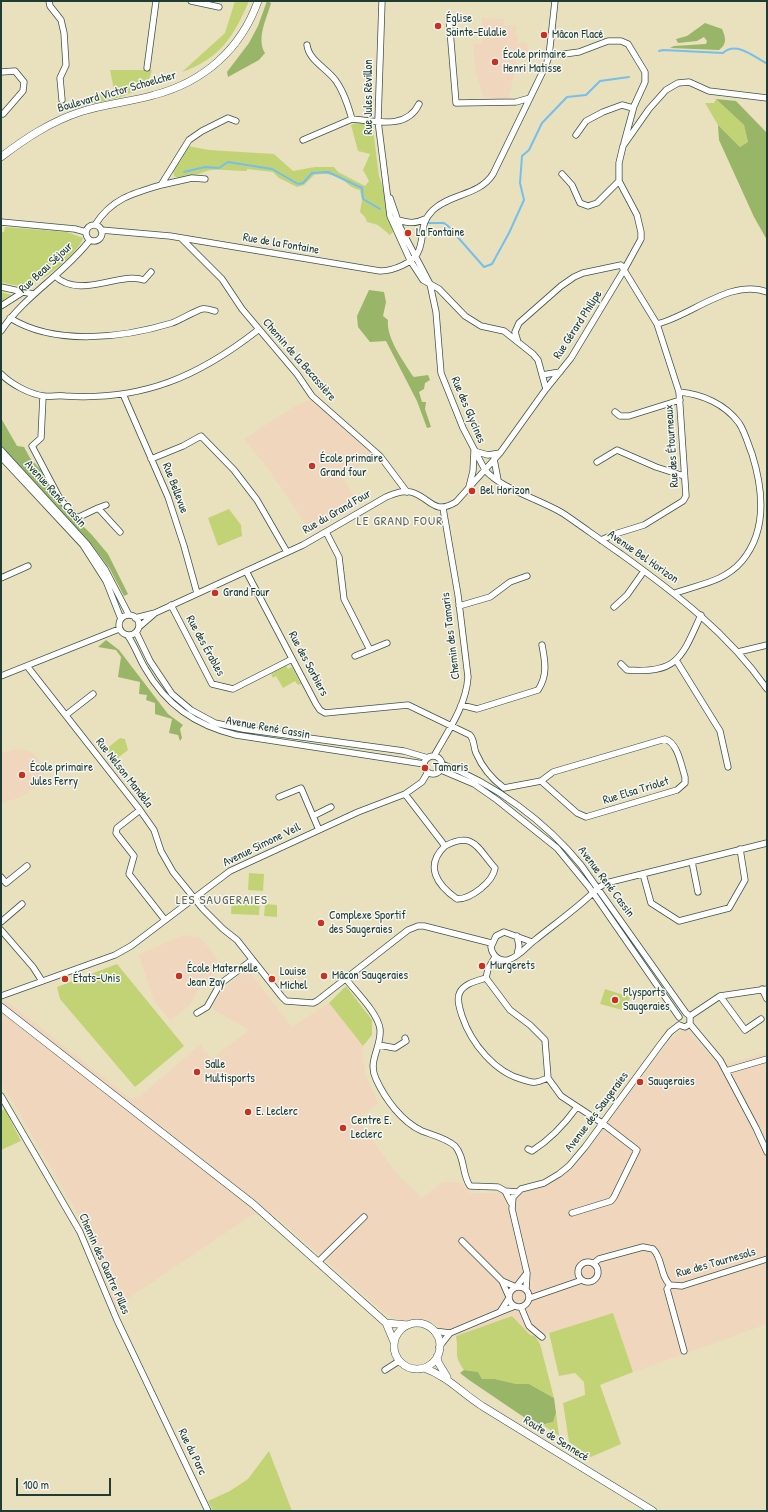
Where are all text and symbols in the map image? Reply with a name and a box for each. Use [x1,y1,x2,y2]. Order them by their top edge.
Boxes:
place label: Église Sainte-Eulalie [446,12,507,40]
marker: Église Sainte-Eulalie [433,21,443,31]
place label: Mâcon Flacé [552,28,603,42]
marker: Mâcon Flacé [539,30,549,40]
place label: École primaire Henri Matisse [503,48,566,76]
marker: École primaire Henri Matisse [490,57,500,67]
street label: Rue Jules Révillon [362,59,376,135]
street label: Boulevard Victor Schoelcher [56,68,178,116]
place label: La Fontaine [416,226,464,240]
marker: La Fontaine [403,228,413,238]
street label: Rue de la Fontaine [242,230,320,258]
street label: Rue Beau Séjour [16,239,76,297]
street label: Rue Gérard Philipe [550,288,606,362]
street label: Chemin de la Becassière [259,316,339,404]
street label: Rue des Glycines [448,375,488,445]
street label: Rue des Étourneaux [662,404,682,488]
place label: École primaire Grand four [320,452,383,480]
street label: Avenue René Cassin [21,458,89,530]
street label: Rue Bellevue [159,461,191,515]
marker: École primaire Grand four [307,461,317,471]
place label: Bel Horizon [480,484,530,498]
marker: Bel Horizon [467,486,477,496]
street label: Rue du Grand Four [300,487,374,537]
district label: LE GRAND FOUR [357,514,443,530]
street label: Avenue Bel Horizon [605,527,681,587]
place label: Grand Four [223,586,270,600]
marker: Grand Four [210,588,220,598]
street label: Chemin des Tamaris [439,592,463,680]
street label: Rue des Érables [183,613,227,679]
street label: Rue des Sorbiers [285,629,331,699]
street label: Avenue René Cassin [225,714,311,742]
street label: Rue Nelson Mandela [92,735,156,811]
place label: École primaire Jules Ferry [30,761,93,789]
place label: Tamaris [433,761,468,775]
marker: Tamaris [420,763,430,773]
marker: École primaire Jules Ferry [17,770,27,780]
street label: Rue Elsa Triolet [601,774,671,808]
street label: Avenue Simone Veil [221,820,303,870]
street label: Avenue René Cassin [575,844,637,920]
district label: LES SAUGERAIES [176,893,268,909]
place label: Complexe Sportif des Saugeraies [329,909,406,937]
marker: Complexe Sportif des Saugeraies [316,918,326,928]
place label: Murgerets [490,959,535,973]
marker: Murgerets [477,961,487,971]
place label: École Maternelle Jean Zay [187,962,258,990]
place label: Louise Michel [280,965,307,993]
place label: Mâcon Saugeraies [332,969,408,983]
marker: École Maternelle Jean Zay [174,971,184,981]
marker: Mâcon Saugeraies [319,971,329,981]
place label: États-Unis [73,972,120,986]
marker: États-Unis [60,974,70,984]
marker: Louise Michel [267,974,277,984]
place label: Plysports Saugeraies [623,986,670,1014]
marker: Plysports Saugeraies [610,995,620,1005]
place label: Salle Multisports [205,1058,255,1086]
marker: Salle Multisports [192,1067,202,1077]
street label: Avenue des Saugeraies [562,1069,632,1155]
place label: Saugeraies [648,1075,695,1089]
marker: Saugeraies [635,1077,645,1087]
place label: E. Leclerc [256,1105,298,1119]
marker: E. Leclerc [243,1107,253,1117]
place label: Centre E. Leclerc [351,1114,392,1142]
marker: Centre E. Leclerc [338,1123,348,1133]
street label: Chemin des Quatre Pilles [75,1211,133,1317]
street label: Rue des Tournesols [675,1245,757,1281]
street label: Route de Sennecé [521,1413,591,1465]
street label: Rue du Parc [175,1426,209,1478]
scale bar [18,1470,113,1496]
text: 100 m [23,1476,49,1493]

